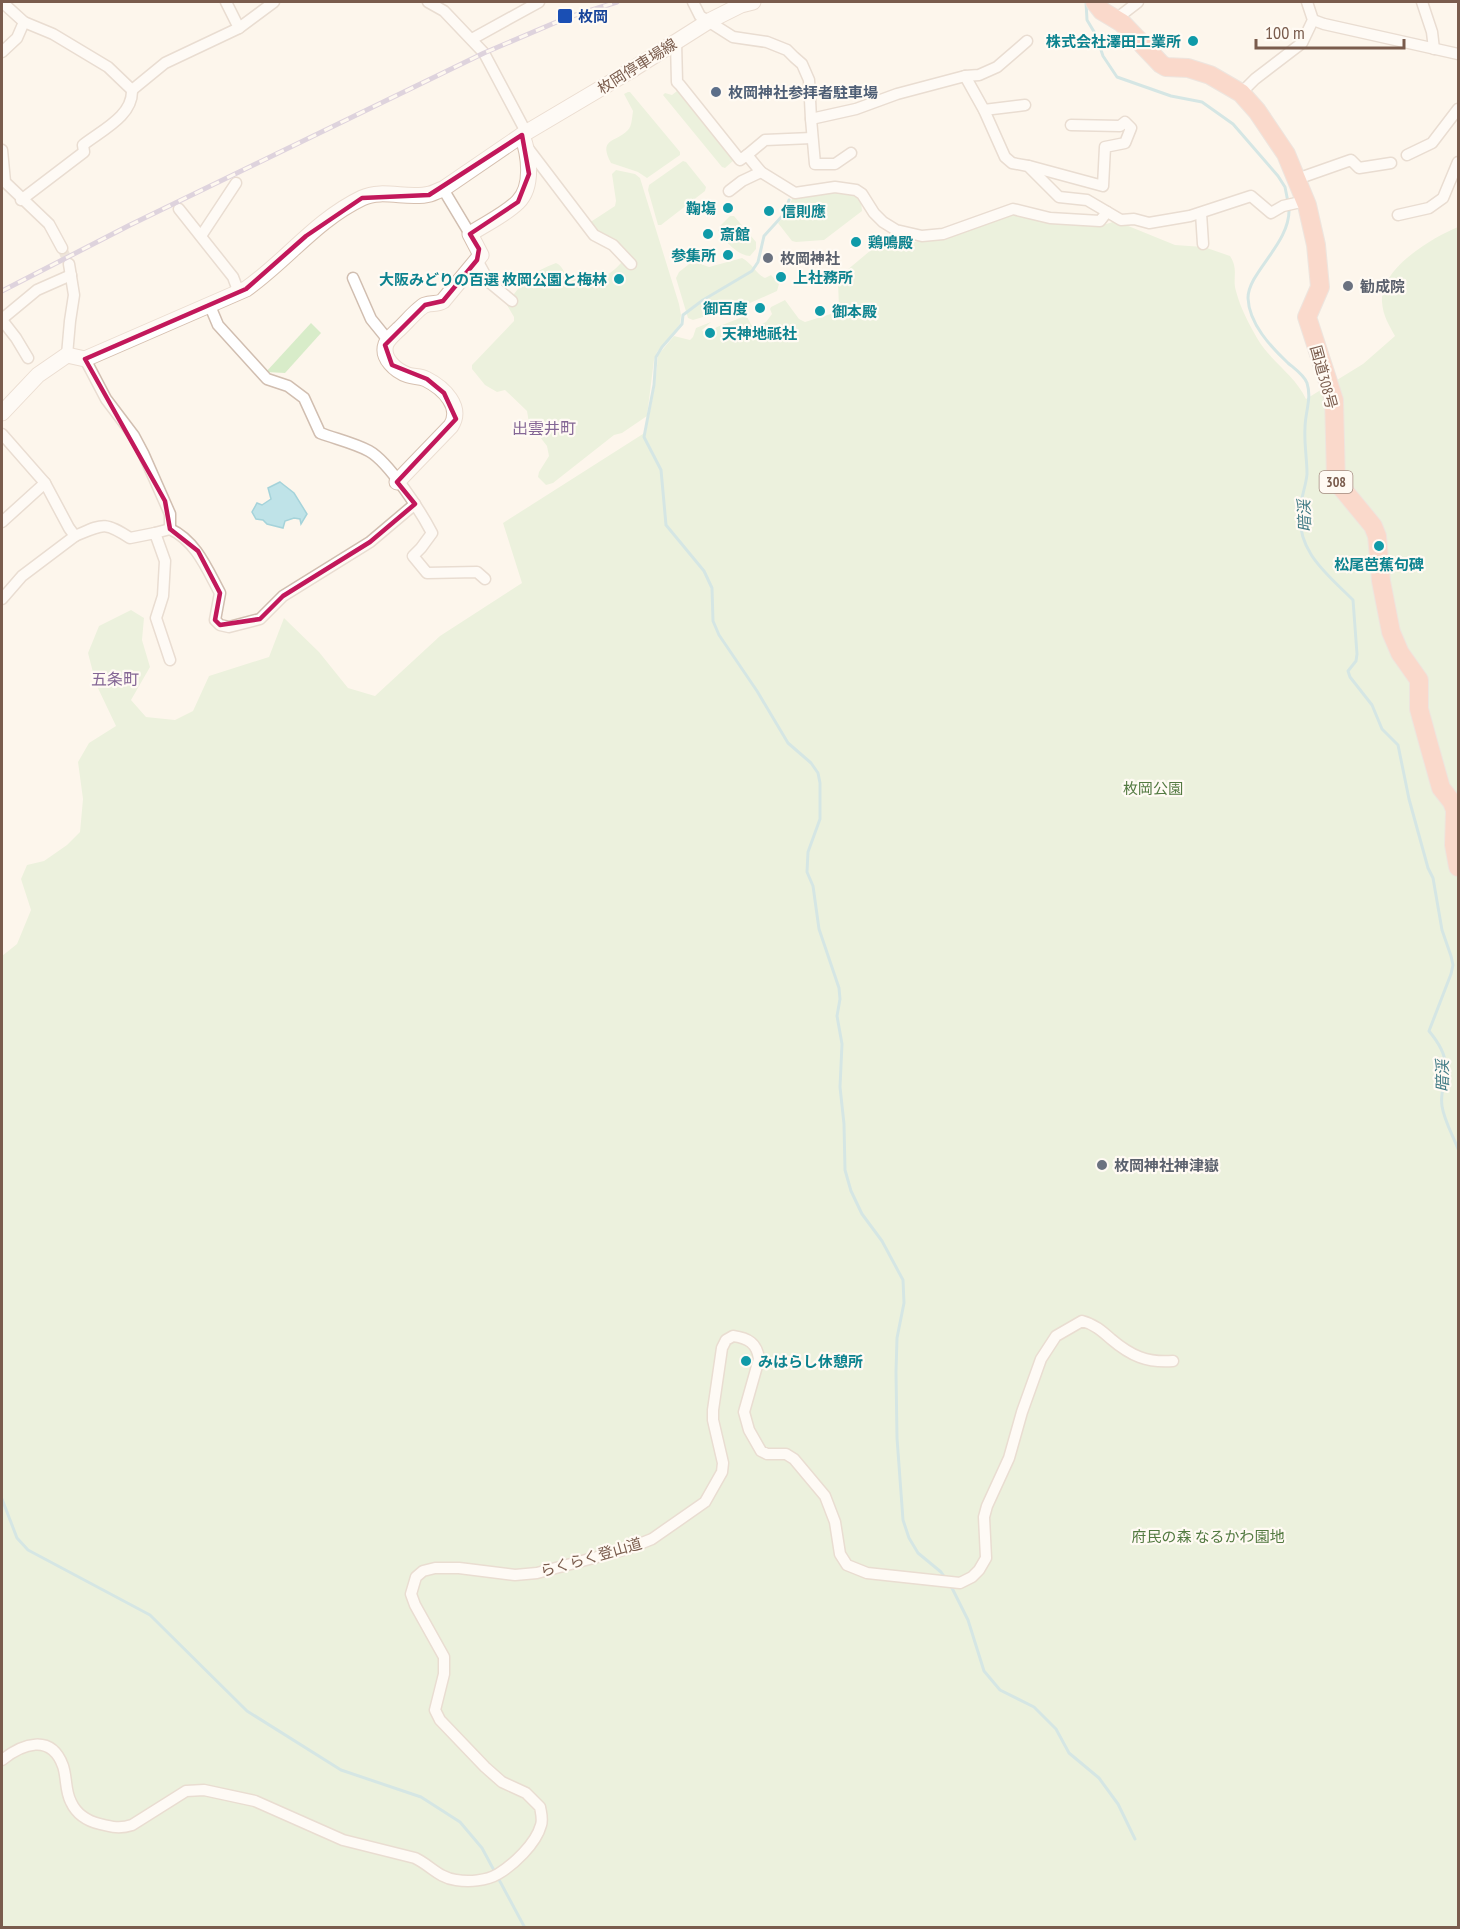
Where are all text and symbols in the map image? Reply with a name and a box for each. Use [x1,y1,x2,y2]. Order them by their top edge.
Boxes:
marker: 枚岡 [556,7,574,25]
place label: 枚岡 [578,7,608,26]
scale bar [1256,12,1404,50]
text: 100 m [1265,21,1305,44]
place label: 株式会社澤田工業所 [1046,32,1181,51]
street label: 枚岡停車場線 [594,34,680,98]
marker: 株式会社澤田工業所 [1186,34,1200,48]
place label: 枚岡神社参拝者駐車場 [728,83,878,102]
marker: 枚岡神社参拝者駐車場 [709,85,723,99]
place label: 鞠塲 [686,199,716,218]
marker: 鞠塲 [721,201,735,215]
place label: 信則應 [781,202,826,221]
marker: 信則應 [762,204,776,218]
place label: 斎館 [720,225,750,244]
marker: 斎館 [701,227,715,241]
place label: 鶏鳴殿 [868,233,913,252]
marker: 鶏鳴殿 [849,235,863,249]
place label: 参集所 [671,246,716,265]
marker: 参集所 [721,248,735,262]
place label: 枚岡神社 [780,249,840,268]
marker: 枚岡神社 [761,251,775,265]
place label: 上社務所 [793,268,853,287]
place label: 大阪みどりの百選 枚岡公園と梅林 [379,270,607,289]
marker: 上社務所 [774,270,788,284]
marker: 大阪みどりの百選 枚岡公園と梅林 [612,272,626,286]
place label: 勧成院 [1360,277,1405,296]
marker: 勧成院 [1341,279,1355,293]
place label: 御百度 [703,299,748,318]
marker: 御百度 [753,301,767,315]
place label: 御本殿 [832,302,877,321]
marker: 御本殿 [813,304,827,318]
place label: 天神地祇社 [722,324,797,343]
marker: 天神地祇社 [703,326,717,340]
street label: 国道308号 [1306,343,1342,411]
district label: 出雲井町 [512,418,576,438]
road number: 308 [1320,471,1352,493]
water label: 暗渓 [1293,498,1315,532]
marker: 松尾芭蕉句碑 [1372,539,1386,553]
place label: 松尾芭蕉句碑 [1334,555,1424,574]
district label: 五条町 [91,669,139,689]
park label: 枚岡公園 [1123,779,1183,798]
water label: 暗渓 [1432,1058,1452,1092]
place label: 枚岡神社神津嶽 [1114,1156,1219,1175]
marker: 枚岡神社神津嶽 [1095,1158,1109,1172]
place label: みはらし休憩所 [758,1352,863,1371]
marker: みはらし休憩所 [739,1354,753,1368]
park label: 府民の森 なるかわ園地 [1131,1527,1285,1546]
street label: らくらく登山道 [538,1533,644,1581]

